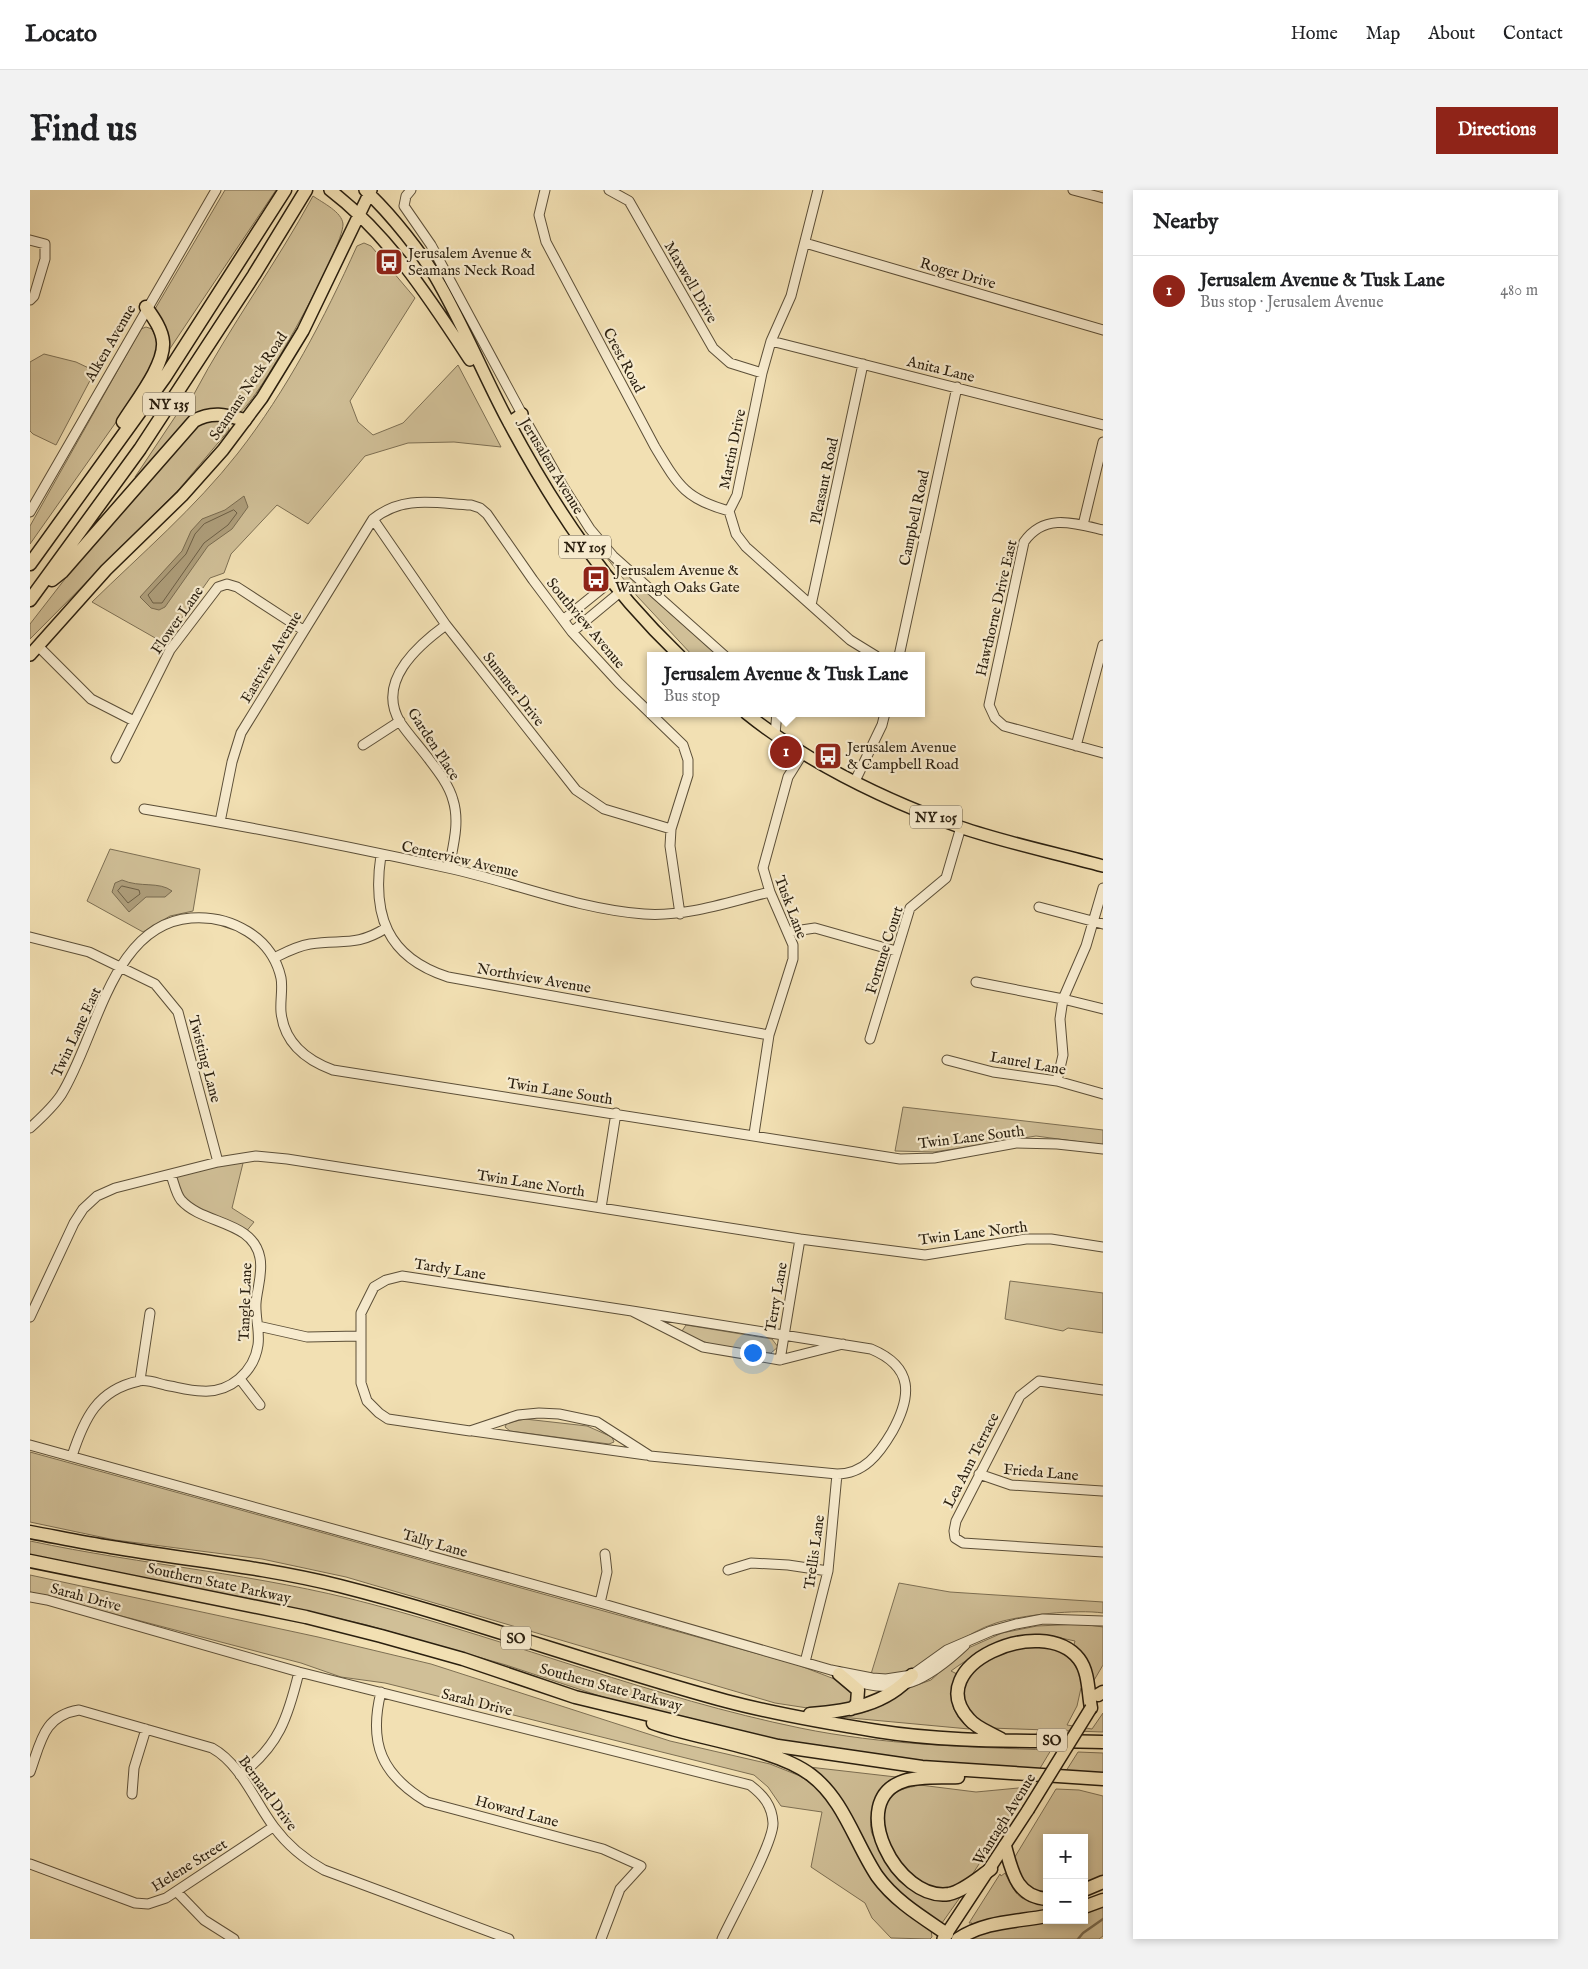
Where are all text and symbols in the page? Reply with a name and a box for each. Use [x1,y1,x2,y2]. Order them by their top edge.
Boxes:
text: Locato [25,19,97,50]
text: Home [1291,23,1338,46]
text: Map [1366,23,1400,46]
text: About [1428,23,1475,46]
text: Contact [1503,23,1563,46]
button: Directions [1436,107,1558,154]
text: Find us [30,108,137,153]
text: Nearby [1153,209,1218,236]
street label: Maxwell Drive [660,238,722,327]
place label: Jerusalem Avenue & Seamans Neck Road [406,244,536,280]
bus stop icon: Jerusalem Avenue & Seamans Neck Road [374,247,404,277]
street label: Roger Drive [918,254,998,293]
text: Jerusalem Avenue & Tusk Lane [1200,269,1445,293]
text: 1 [1166,281,1172,301]
text: 480 m [1500,281,1538,301]
text: Bus stop · Jerusalem Avenue [1200,293,1383,313]
street label: Alken Avenue [80,301,140,386]
street label: Crest Road [599,325,649,397]
street label: Seamans Neck Road [205,328,292,444]
street label: Anita Lane [904,352,977,387]
road number: NY 135 [143,392,195,415]
street label: Martin Drive [715,407,750,491]
street label: Jerusalem Avenue [514,413,588,518]
street label: Pleasant Road [806,435,843,526]
street label: Campbell Road [895,468,934,568]
road number: NY 105 [559,536,611,558]
street label: Hawthorne Drive East [972,538,1021,678]
place label: Jerusalem Avenue & Wantagh Oaks Gate [613,561,740,597]
bus stop icon: Jerusalem Avenue & Wantagh Oaks Gate [581,564,611,594]
street label: Southview Avenue [542,574,629,673]
street label: Flower Lane [147,582,208,658]
street label: Eastview Avenue [237,608,306,707]
street label: Summer Drive [479,648,549,730]
popup [647,652,925,717]
text: Jerusalem Avenue & Tusk Lane [664,663,908,687]
text: Bus stop [664,687,720,707]
street label: Garden Place [403,704,464,784]
pin: 1 [770,733,802,771]
place label: Jerusalem Avenue & Campbell Road [845,738,960,774]
bus stop icon: Jerusalem Avenue & Campbell Road [813,741,843,771]
road number: NY 105 [910,806,962,828]
street label: Centerview Avenue [400,837,520,882]
street label: Tusk Lane [770,873,811,941]
street label: Fortune Court [861,904,908,996]
street label: Northview Avenue [475,959,593,998]
street label: Twin Lane East [47,984,106,1080]
street label: Twisting Lane [184,1013,225,1105]
street label: Laurel Lane [988,1047,1067,1080]
street label: Twin Lane South [506,1074,614,1109]
street label: Twin Lane South [917,1122,1025,1153]
street label: Twin Lane North [475,1166,586,1201]
street label: Twin Lane North [918,1217,1029,1250]
street label: Tardy Lane [413,1254,487,1285]
street label: Terry Lane [761,1261,792,1333]
street label: Tangle Lane [235,1262,256,1342]
your location [740,1340,766,1366]
street label: Lea Ann Terrace [939,1409,1004,1511]
street label: Frieda Lane [1003,1460,1079,1485]
street label: Trellis Lane [800,1514,829,1591]
street label: Tally Lane [400,1525,470,1562]
street label: Southern State Parkway [145,1559,293,1608]
street label: Sarah Drive [48,1579,123,1616]
road number: SO [501,1626,531,1650]
street label: Southern State Parkway [537,1659,685,1716]
street label: Sarah Drive [439,1685,514,1720]
road number: SO [1037,1728,1067,1752]
street label: Bernard Drive [234,1752,301,1835]
street label: Wantagh Avenue [969,1770,1040,1869]
street label: Howard Lane [473,1791,561,1832]
map controls [1043,1834,1088,1924]
button: + [1043,1834,1088,1879]
street label: Helene Street [148,1835,231,1896]
button: − [1043,1879,1088,1924]

